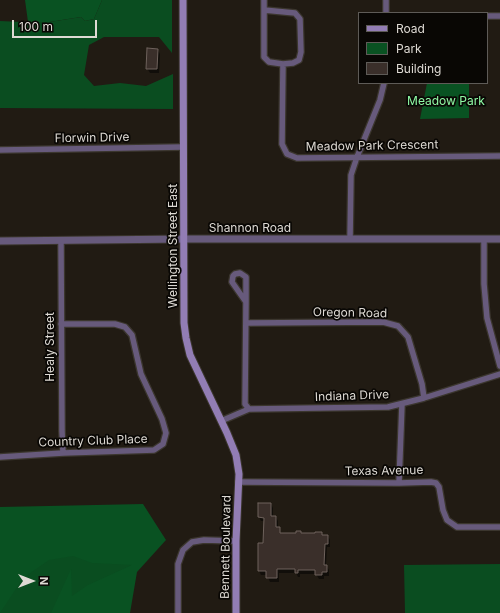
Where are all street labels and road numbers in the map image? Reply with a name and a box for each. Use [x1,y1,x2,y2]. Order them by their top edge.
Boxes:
street label: Florwin Drive [54,130,130,146]
street label: Meadow Park Crescent [306,138,438,154]
street label: Wellington Street East [166,184,180,308]
street label: Shannon Road [209,221,291,235]
street label: Oregon Road [313,305,387,321]
street label: Healy Street [43,312,57,382]
street label: Indiana Drive [315,388,389,404]
street label: Country Club Place [38,432,148,450]
street label: Texas Avenue [345,463,423,479]
street label: Bennett Boulevard [218,495,234,599]

